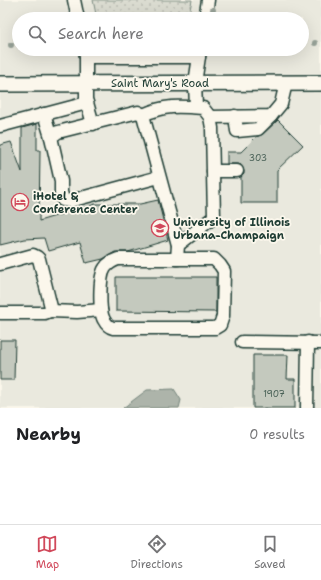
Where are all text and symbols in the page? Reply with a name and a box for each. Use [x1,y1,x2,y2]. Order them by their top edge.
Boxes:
search box [12,12,309,56]
icon: search [26,23,48,45]
text: Search here [58,24,144,44]
street label: Saint Mary's Road [111,76,209,91]
house number: 303 [249,152,267,164]
place label: iHotel & Conference Center [33,189,138,217]
hotel icon: iHotel & Conference Center [10,192,30,212]
place label: University of Illinois Urbana-Champaign [173,215,290,243]
school or university icon: University of Illinois Urbana-Champaign [150,218,170,238]
house number: 1907 [263,388,285,400]
text: Nearby [16,423,81,445]
text: 0 results [249,426,305,443]
tab: Map [36,533,59,572]
tab: Directions [130,533,183,572]
tab: Saved [254,533,285,572]

